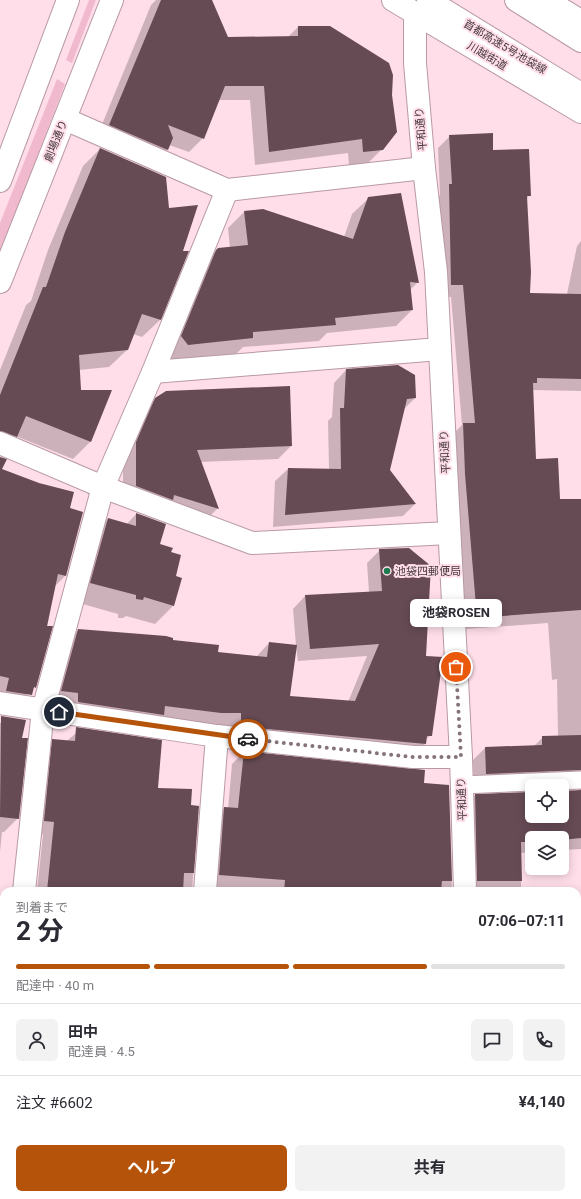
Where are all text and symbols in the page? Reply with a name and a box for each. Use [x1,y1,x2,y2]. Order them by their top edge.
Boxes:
street label: 首都高速5号池袋線 [461,17,549,77]
street label: 川越街道 [465,39,509,73]
street label: 平和通り [413,107,429,151]
street label: 劇場通り [42,118,70,164]
street label: 平和通り [437,430,453,474]
place label: 池袋四郵便局 [395,565,461,578]
marker: 池袋四郵便局 [382,566,392,576]
callout: 池袋ROSEN [410,599,502,627]
text: 池袋ROSEN [422,605,490,620]
pin [439,650,473,684]
icon: bag [445,656,467,678]
pin [42,695,76,729]
icon: home [48,701,70,723]
courier [228,719,268,759]
icon: car [237,728,259,750]
street label: 平和通り [455,777,469,821]
map controls [525,779,569,875]
button: locate [525,779,569,823]
button: layers [525,831,569,875]
text: 到着まで [16,900,68,915]
text: 07:06–07:11 [478,912,565,930]
text: 2 分 [16,916,63,946]
text: 配達中 · 40 m [16,978,94,993]
button: person [16,1019,58,1061]
button: chat [471,1019,513,1061]
button: phone [523,1019,565,1061]
text: 田中 [68,1023,98,1041]
text: 配達員 · 4.5 [68,1044,135,1059]
text: ¥4,140 [519,1093,565,1111]
text: 注文 #6602 [16,1094,93,1112]
button: ヘルプ [16,1145,287,1191]
button: 共有 [295,1145,565,1191]

